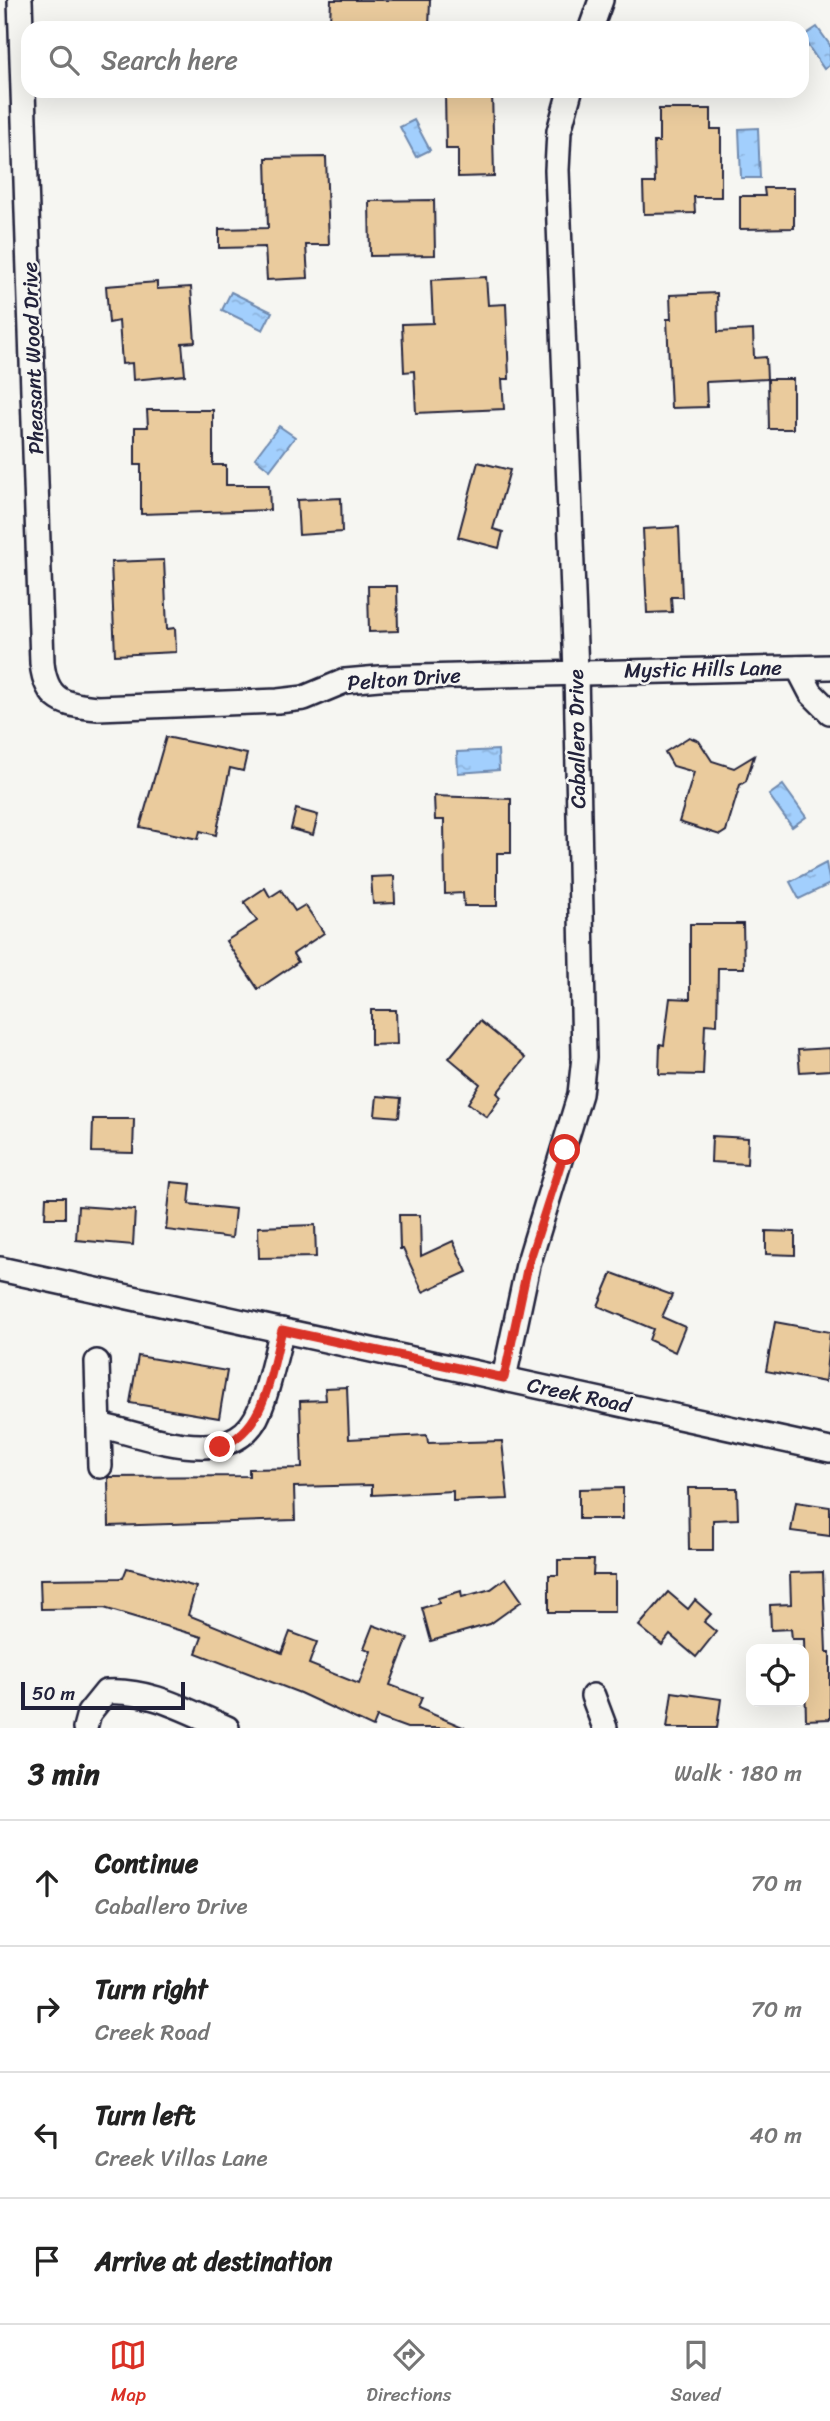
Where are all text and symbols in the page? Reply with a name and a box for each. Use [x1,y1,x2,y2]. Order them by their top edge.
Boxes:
search box [21,21,809,98]
text: Search here [101,37,238,83]
icon: search [45,41,83,79]
street label: Pheasant Wood Drive [11,261,55,455]
street label: Mystic Hills Lane [624,649,783,689]
street label: Pelton Drive [346,656,462,702]
street label: Caballero Drive [557,669,597,809]
route start [549,1134,580,1165]
street label: Creek Road [524,1366,636,1425]
route end [204,1431,235,1462]
map controls [746,1644,809,1707]
button: locate [746,1644,809,1707]
text: 50 m [32,1677,75,1710]
scale bar [21,1679,186,1711]
text: 3 min [28,1747,100,1801]
text: Walk · 180 m [674,1753,802,1794]
text: Continue [95,1840,198,1886]
text: 70 m [751,1863,802,1904]
icon: ahead [28,1864,66,1902]
text: Caballero Drive [95,1886,248,1927]
text: Turn right [95,1966,208,2012]
text: 70 m [751,1989,802,2030]
icon: right [28,1990,66,2028]
text: Creek Road [95,2012,210,2053]
text: Turn left [95,2092,195,2138]
text: 40 m [749,2115,802,2156]
icon: left [28,2116,66,2154]
text: Creek Villas Lane [95,2138,268,2179]
text: Arrive at destination [95,2238,332,2284]
icon: arrive [28,2242,66,2280]
tab: Map [109,2336,147,2411]
tab: Directions [366,2336,452,2411]
tab: Saved [670,2336,721,2411]

